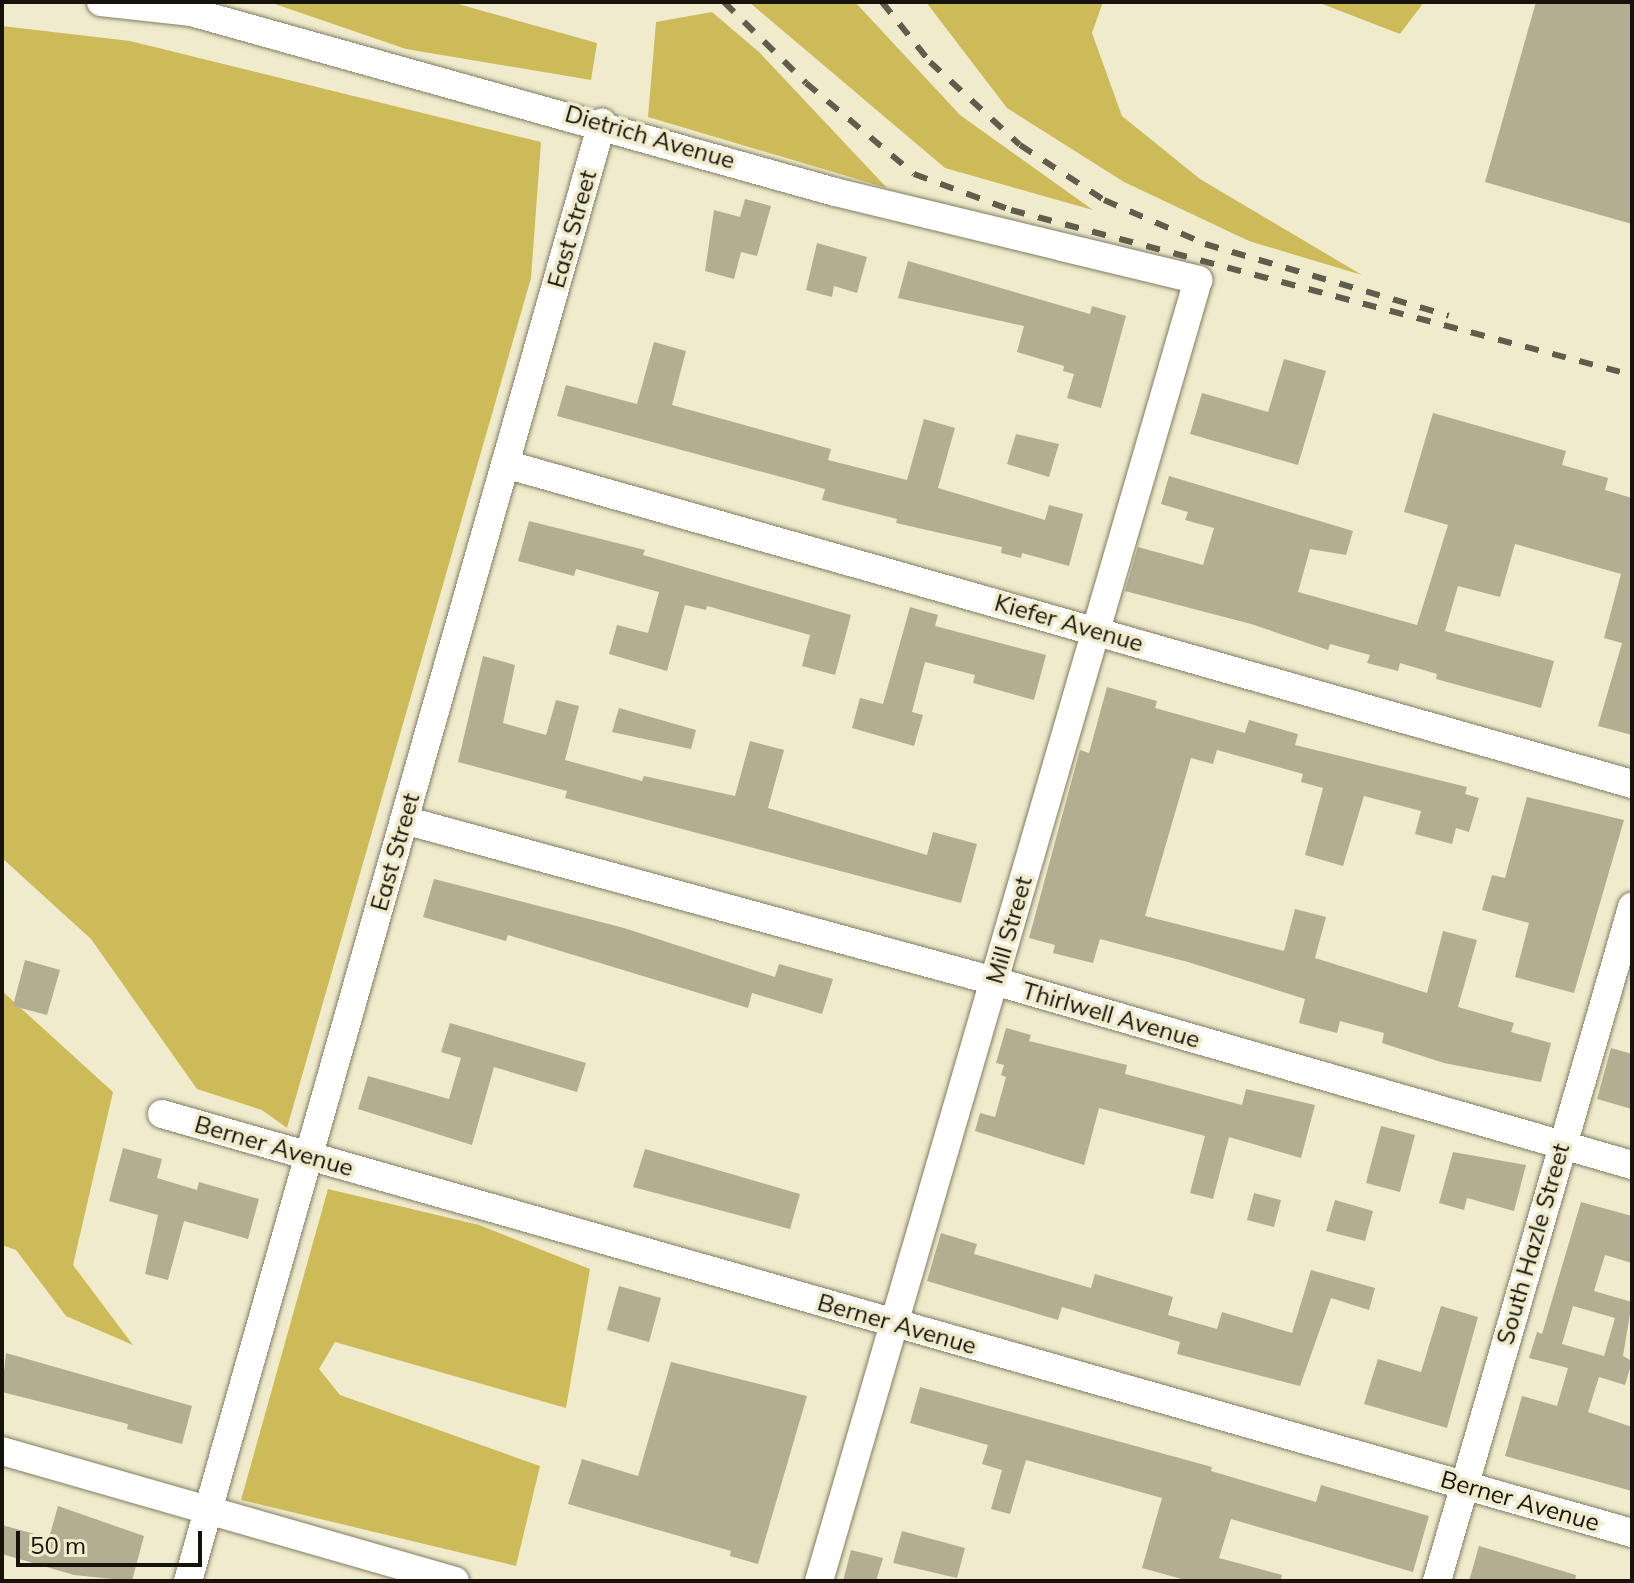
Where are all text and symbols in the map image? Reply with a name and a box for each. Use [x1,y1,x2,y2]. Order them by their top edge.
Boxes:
street label: Dietrich Avenue [562,99,738,175]
street label: East Street [541,167,603,291]
street label: Kiefer Avenue [991,588,1147,658]
street label: East Street [364,790,426,914]
street label: Mill Street [980,873,1038,987]
street label: Thirlwell Avenue [1019,976,1203,1054]
street label: Berner Avenue [191,1110,357,1182]
street label: South Hazle Street [1491,1140,1575,1348]
street label: Berner Avenue [814,1288,980,1360]
street label: Berner Avenue [1437,1465,1603,1537]
scale bar [20,1515,206,1565]
text: 50 m [30,1530,86,1560]

